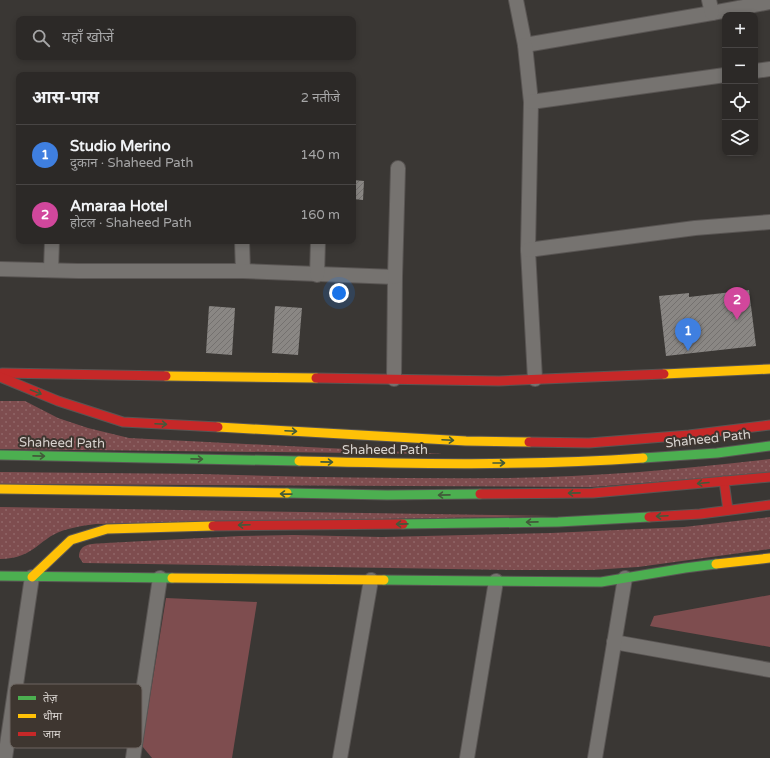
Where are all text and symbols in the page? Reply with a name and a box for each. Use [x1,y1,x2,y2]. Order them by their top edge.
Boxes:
map controls [722,12,758,156]
button: + [722,12,758,48]
search box [16,16,356,60]
icon: search [30,27,52,49]
text: यहाँ खोजें [62,28,114,46]
button: − [722,48,758,84]
button: locate [722,84,758,120]
text: आस-पास [32,87,99,108]
text: 2 नतीजे [301,90,340,106]
button: layers [722,120,758,156]
text: Studio Merino [70,137,171,155]
text: 1 [41,147,49,163]
text: 140 m [300,147,340,163]
text: दुकान · Shaheed Path [70,155,193,171]
text: Amaraa Hotel [70,197,168,215]
text: 2 [41,207,49,223]
text: 160 m [300,207,340,223]
text: होटल · Shaheed Path [70,215,192,231]
your location [329,283,349,303]
pin: 2 [724,287,750,320]
pin: 1 [675,318,701,351]
one-way arrow [30,388,42,396]
one-way arrow [154,420,167,427]
street label: Shaheed Path [665,427,751,451]
one-way arrow [284,428,297,435]
street label: Shaheed Path [19,434,105,452]
one-way arrow [441,436,454,444]
street label: Shaheed Path [342,442,428,458]
one-way arrow [32,452,45,460]
one-way arrow [190,455,203,463]
one-way arrow [320,458,333,466]
one-way arrow [492,459,505,467]
one-way arrow [697,479,710,487]
one-way arrow [568,489,581,497]
one-way arrow [280,490,293,498]
one-way arrow [438,491,451,499]
one-way arrow [656,512,669,520]
one-way arrow [526,518,539,526]
one-way arrow [396,520,409,528]
one-way arrow [238,522,251,529]
legend [10,684,142,748]
text: तेज़ [43,692,58,705]
text: धीमा [43,710,62,723]
text: जाम [43,728,61,741]

